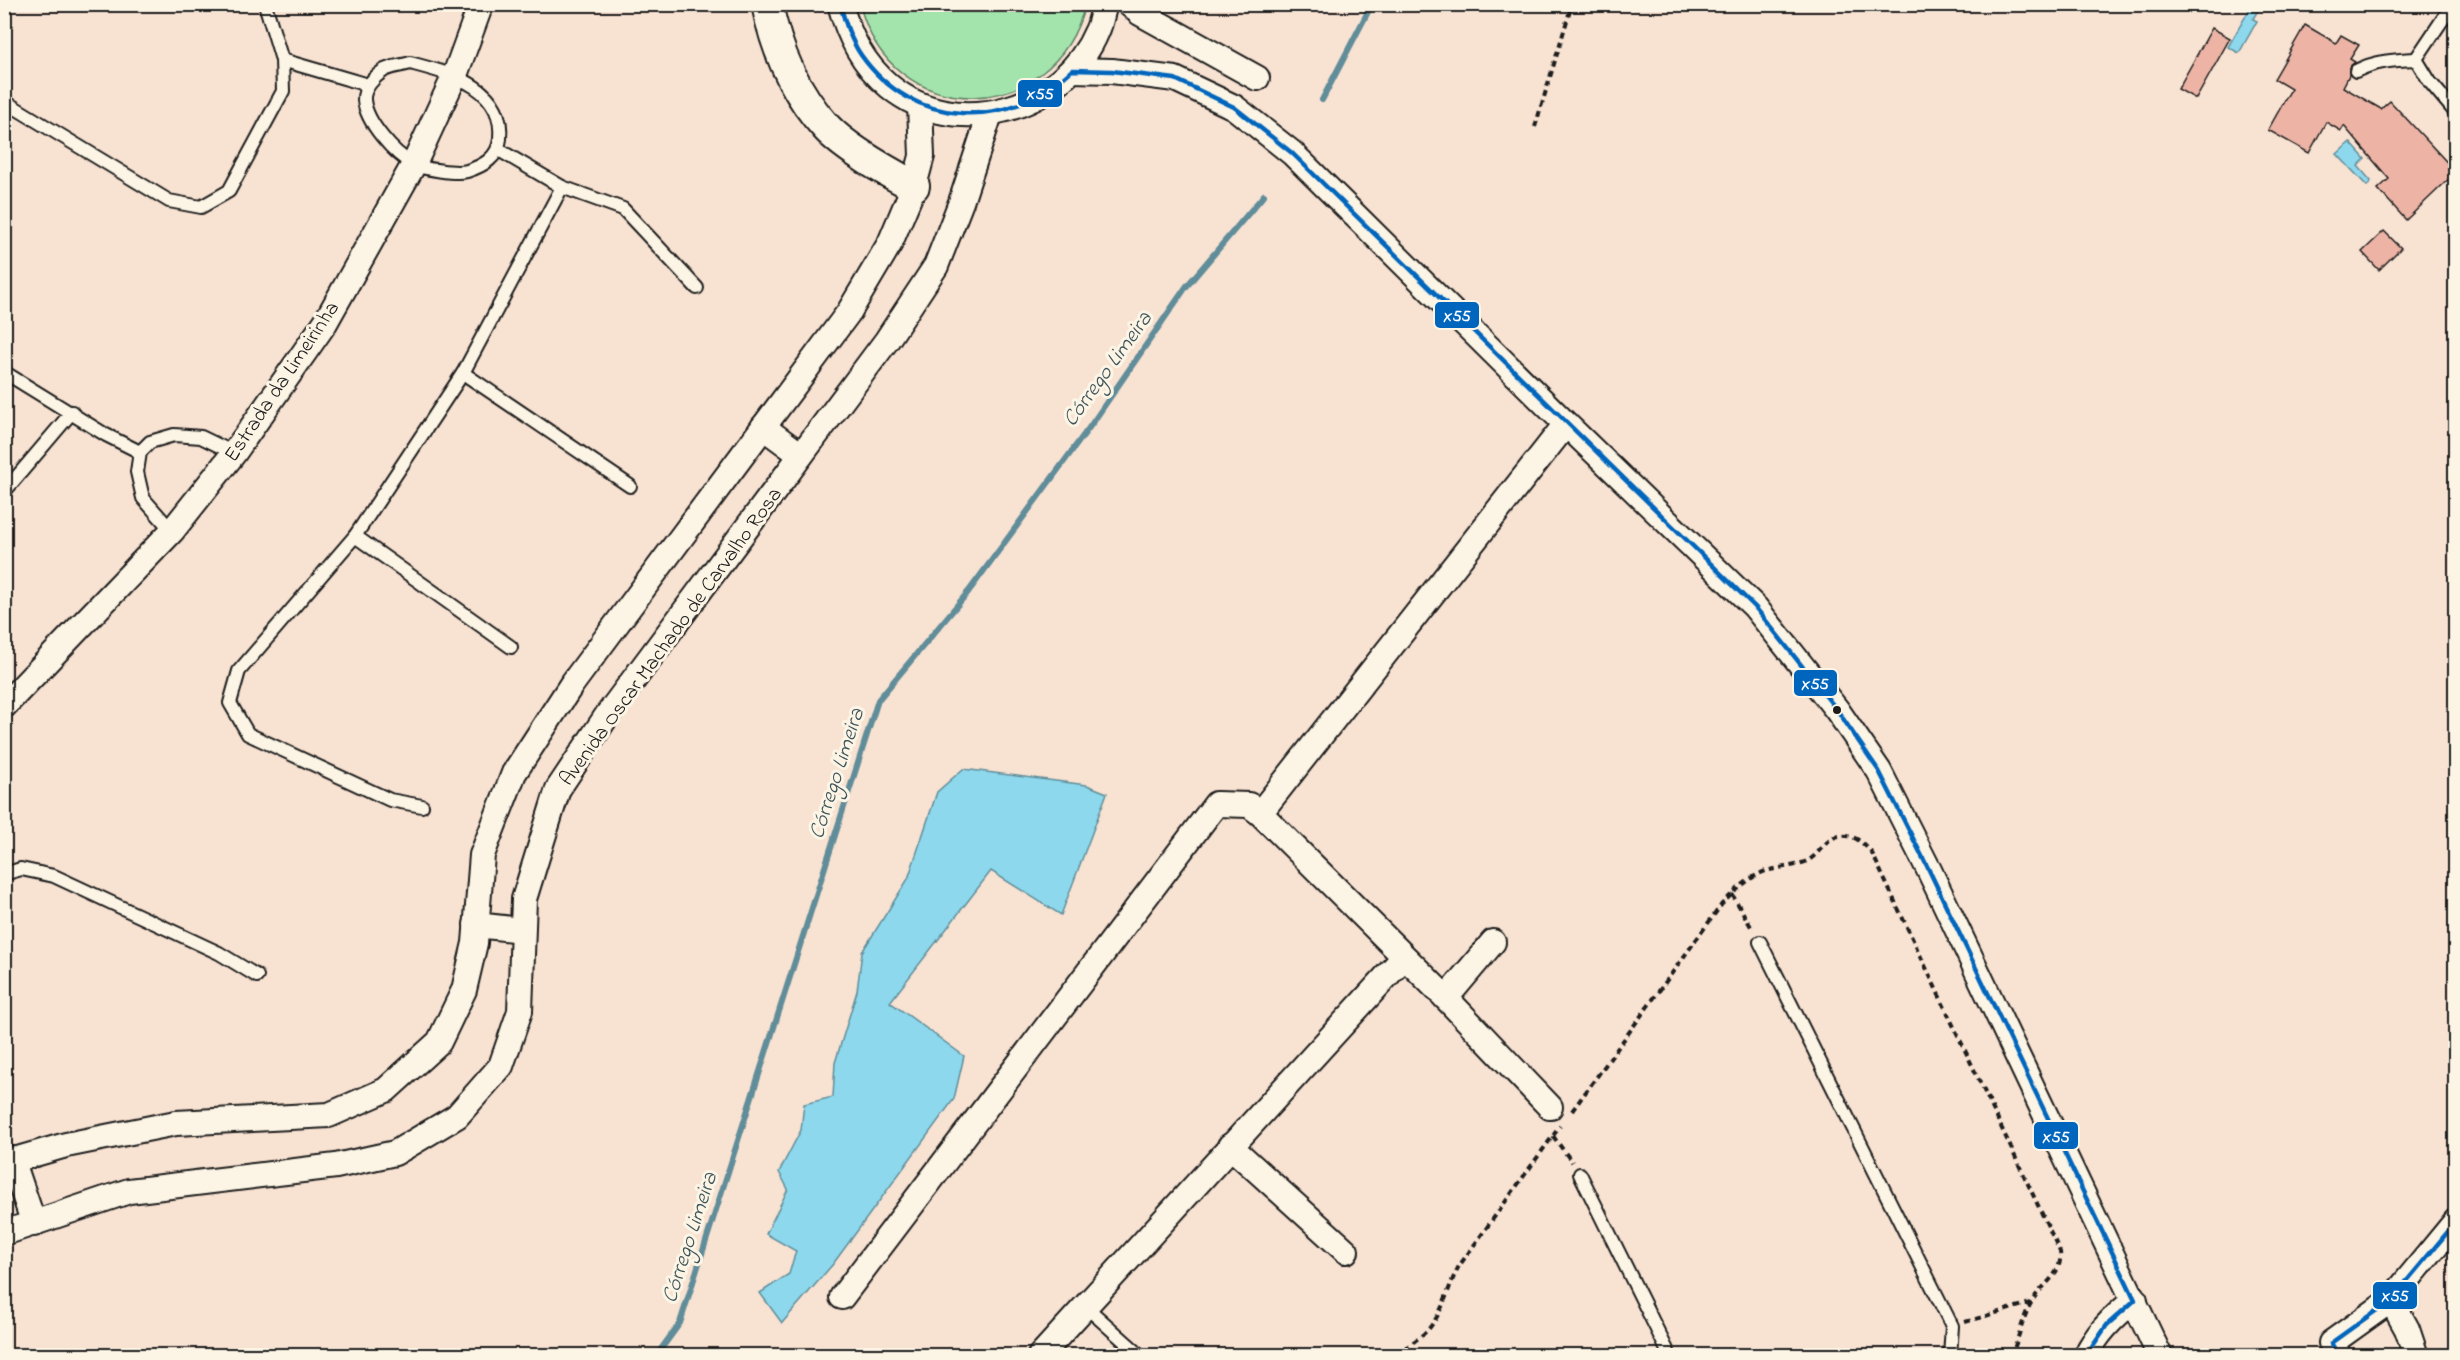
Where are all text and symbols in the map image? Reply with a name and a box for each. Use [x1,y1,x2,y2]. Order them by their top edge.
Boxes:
line badge: X55 [1017,79,1063,108]
text: X55 [1026,83,1055,107]
street label: Estrada da Limeirinha [218,296,348,468]
line badge: X55 [1434,301,1480,329]
water label: Córrego Limeira [1056,305,1162,434]
text: X55 [1443,305,1472,329]
street label: Avenida Oscar Machado de Carvalho Rosa [553,482,790,793]
line badge: X55 [1793,669,1838,697]
text: X55 [1801,673,1830,697]
water label: Córrego Limeira [802,703,874,843]
unlabelled marker [1831,704,1843,716]
line badge: X55 [2033,1121,2079,1150]
text: X55 [2042,1126,2071,1150]
water label: Córrego Limeira [655,1167,727,1307]
line badge: X55 [2372,1281,2418,1310]
text: X55 [2381,1285,2410,1309]

